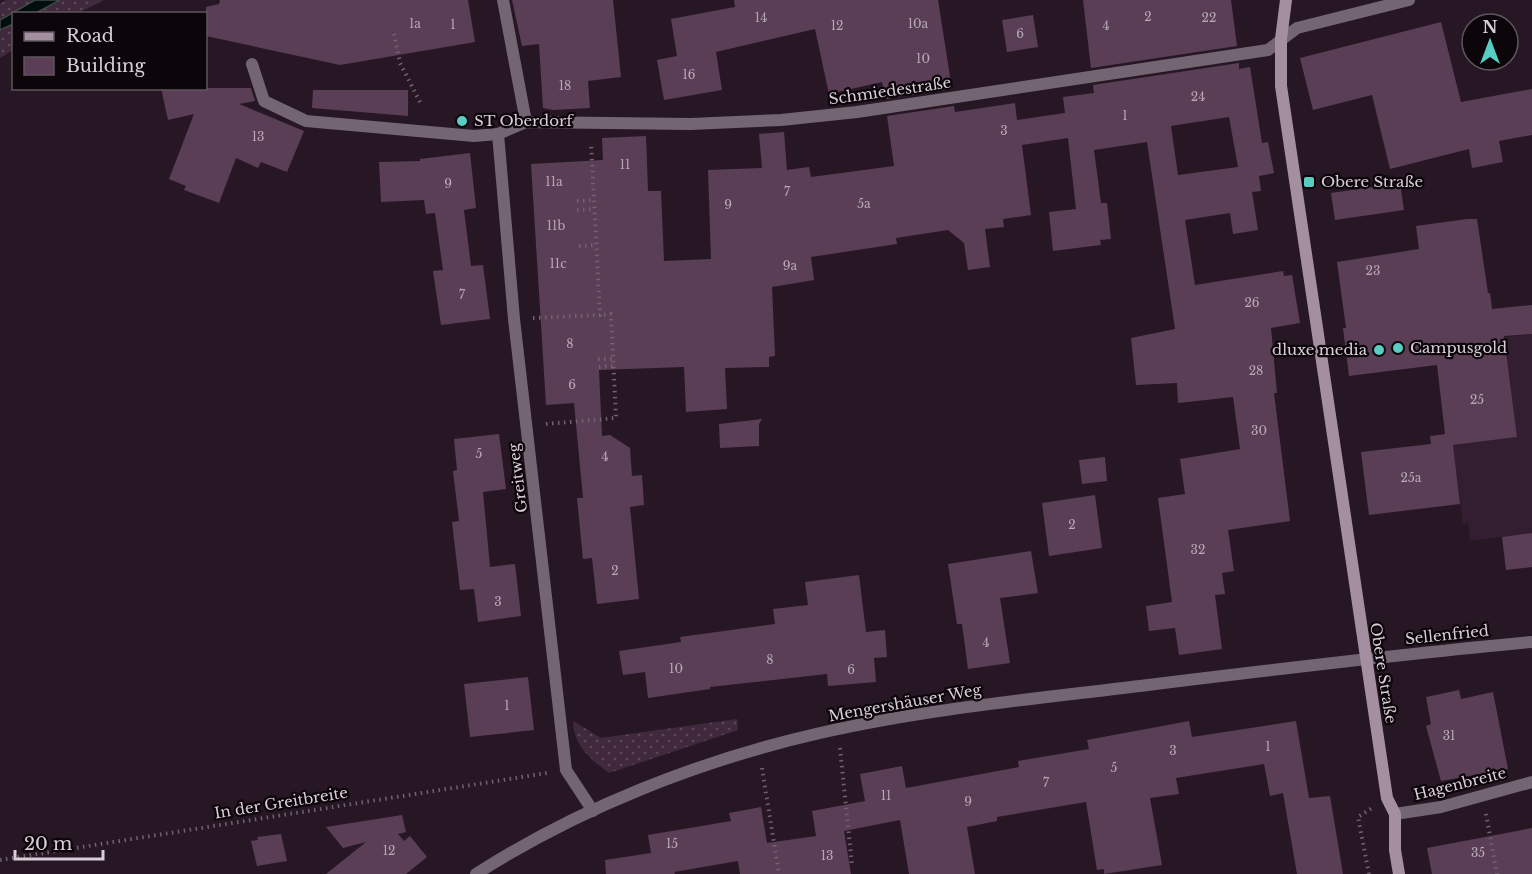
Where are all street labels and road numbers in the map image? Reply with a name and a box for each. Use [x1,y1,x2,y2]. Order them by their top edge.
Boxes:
street label: Schmiedestraße [828,73,952,108]
street label: Greitweg [504,441,531,514]
street label: Obere Straße [1366,621,1401,725]
street label: Sellenfried [1404,621,1490,648]
street label: Mengershäuser Weg [827,680,984,725]
street label: Hagenbreite [1412,763,1508,804]
street label: In der Greitbreite [213,783,349,822]

